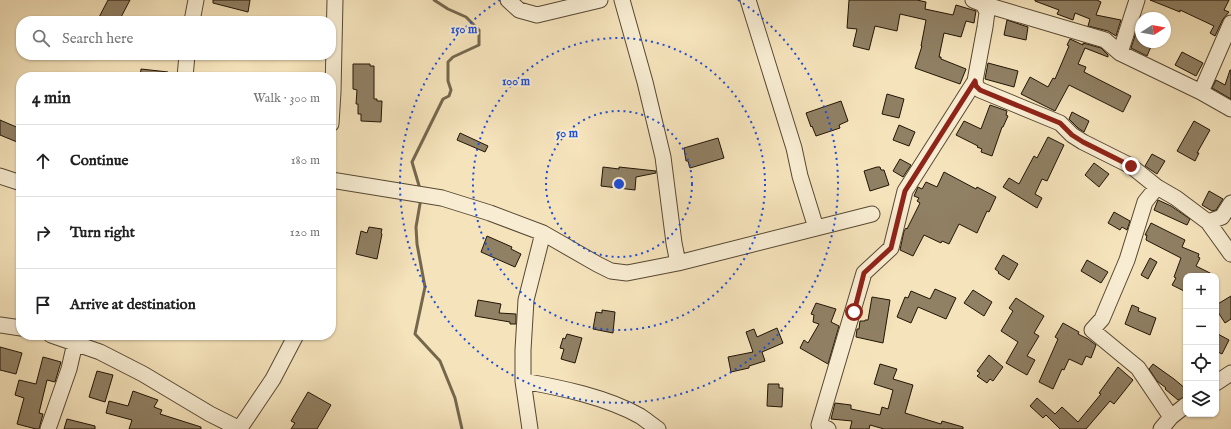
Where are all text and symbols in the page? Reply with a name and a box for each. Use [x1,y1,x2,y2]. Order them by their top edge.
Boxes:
north arrow [1135,12,1171,48]
search box [16,16,336,60]
text: 150 m [451,22,478,37]
icon: search [30,27,52,49]
text: Search here [62,29,133,48]
text: 100 m [502,74,531,89]
text: 4 min [32,88,71,109]
text: Walk · 300 m [253,90,320,107]
text: 50 m [556,126,579,141]
icon: ahead [32,150,54,172]
text: Continue [70,151,128,170]
text: 180 m [291,152,320,169]
route end [1122,157,1140,175]
centre of rings [612,177,626,191]
icon: right [32,222,54,244]
text: Turn right [70,223,135,242]
text: 120 m [290,224,320,241]
map controls [1183,273,1219,417]
button: + [1183,273,1219,309]
icon: arrive [32,294,54,316]
text: Arrive at destination [70,295,196,314]
route start [845,303,863,321]
button: − [1183,309,1219,345]
button: locate [1183,345,1219,381]
button: layers [1183,381,1219,417]

